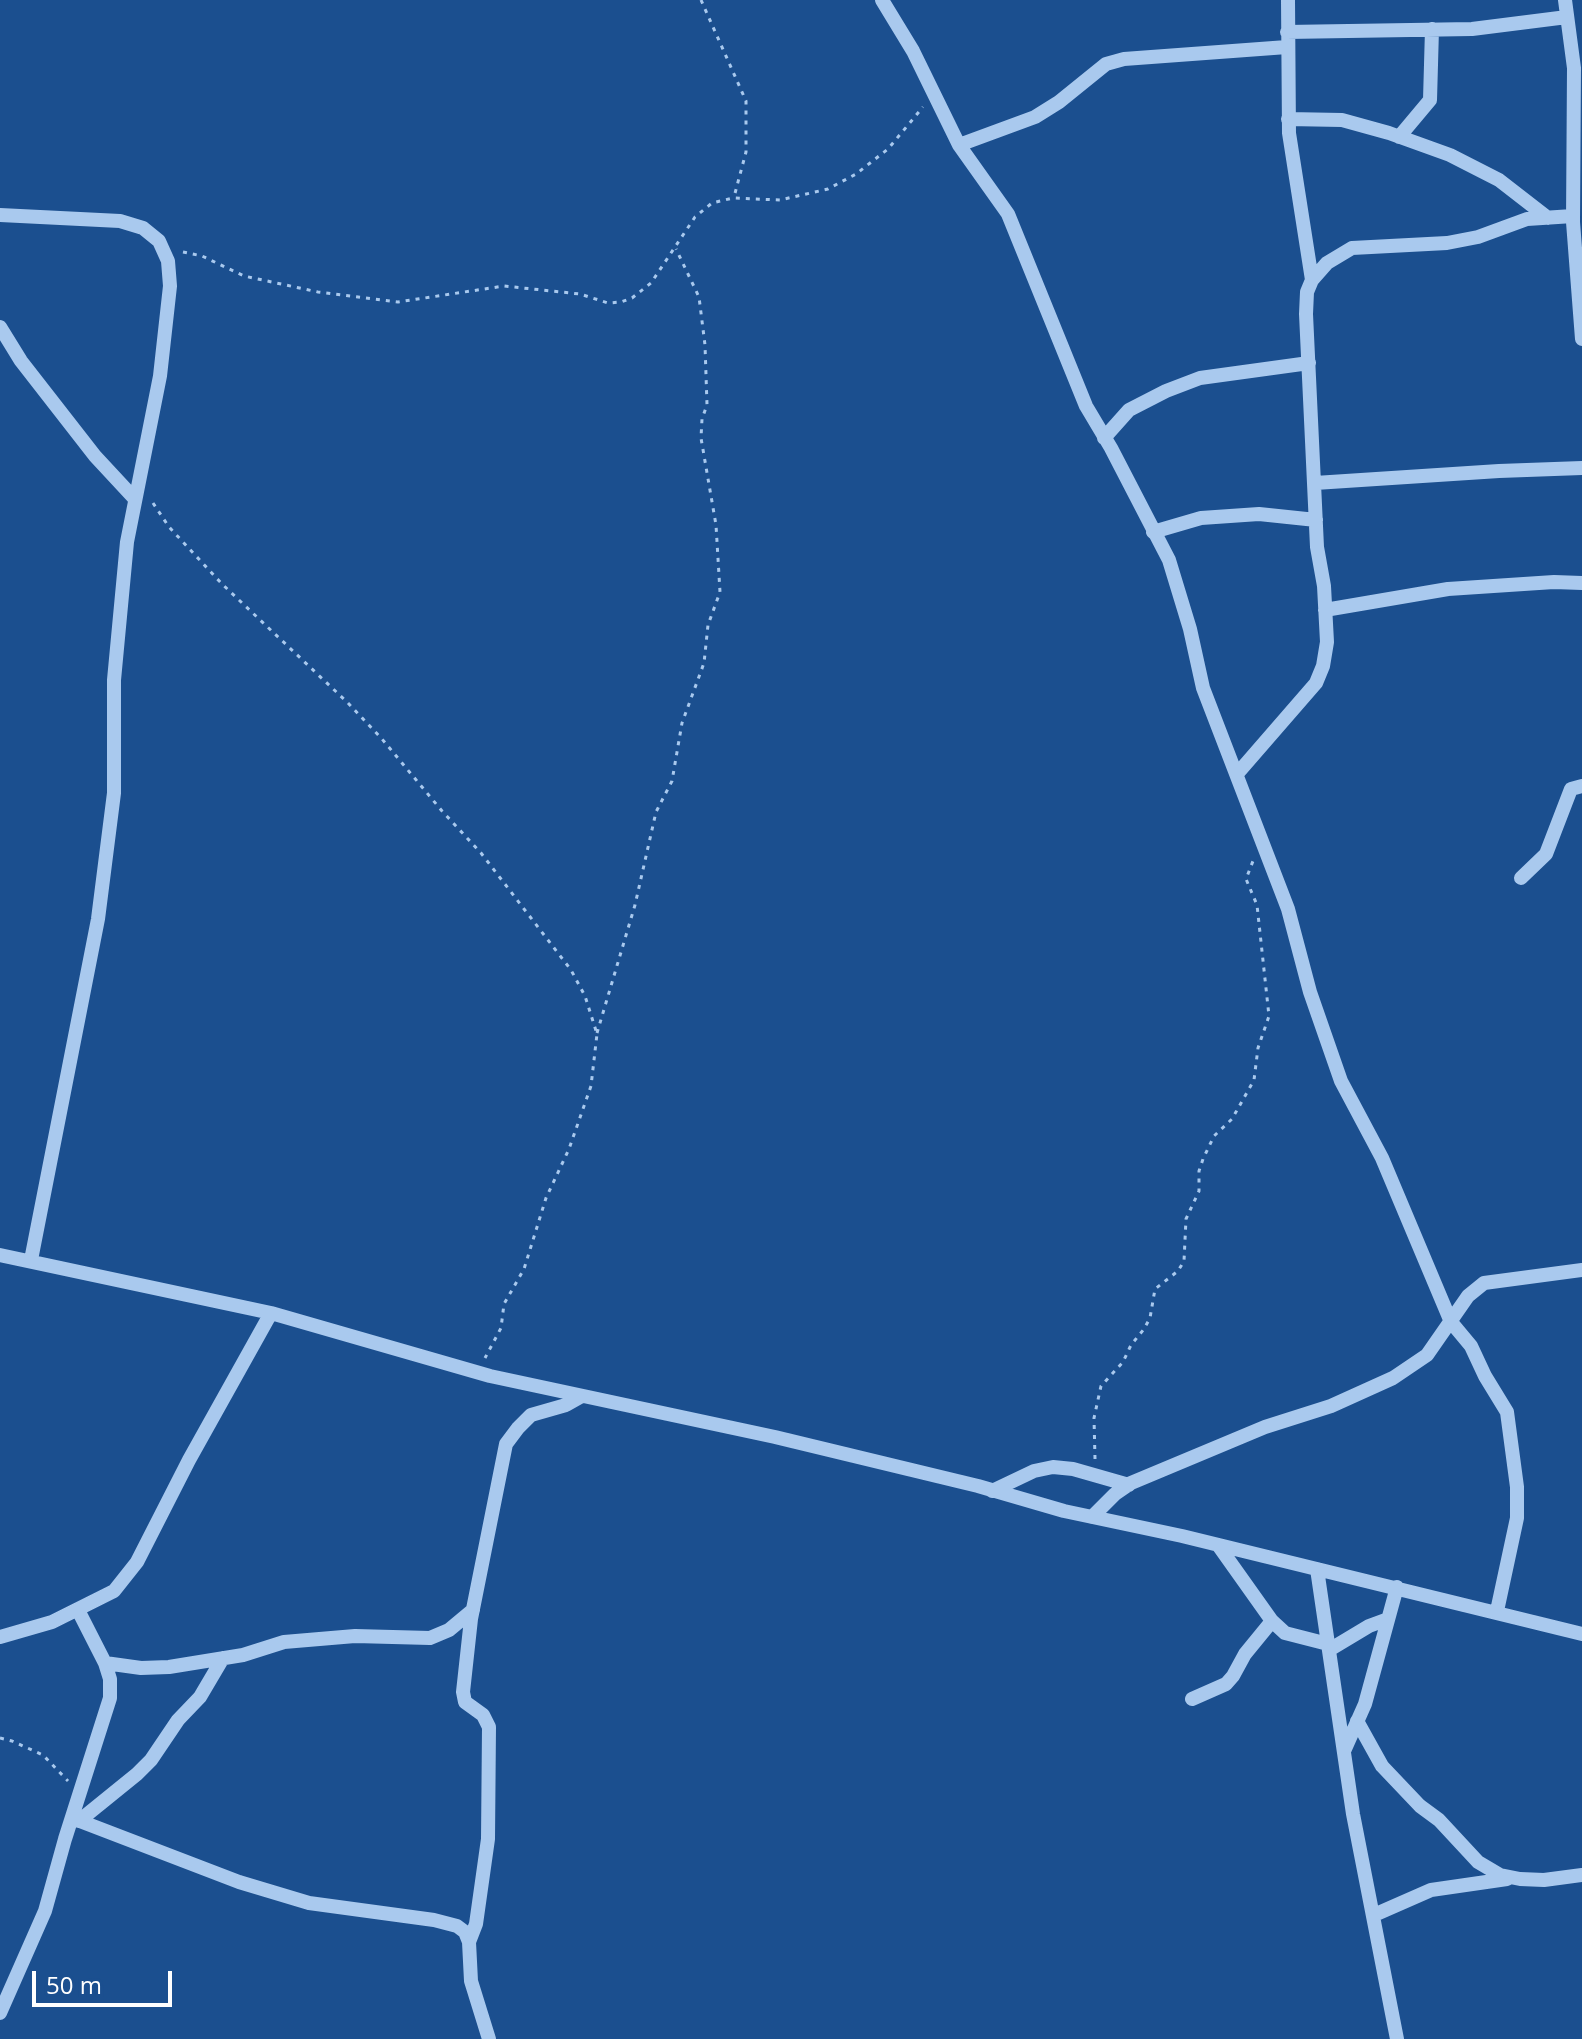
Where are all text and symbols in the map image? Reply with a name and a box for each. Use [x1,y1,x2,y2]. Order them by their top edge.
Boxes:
scale bar [36,1955,176,2005]
text: 50 m [46,1968,102,2001]

